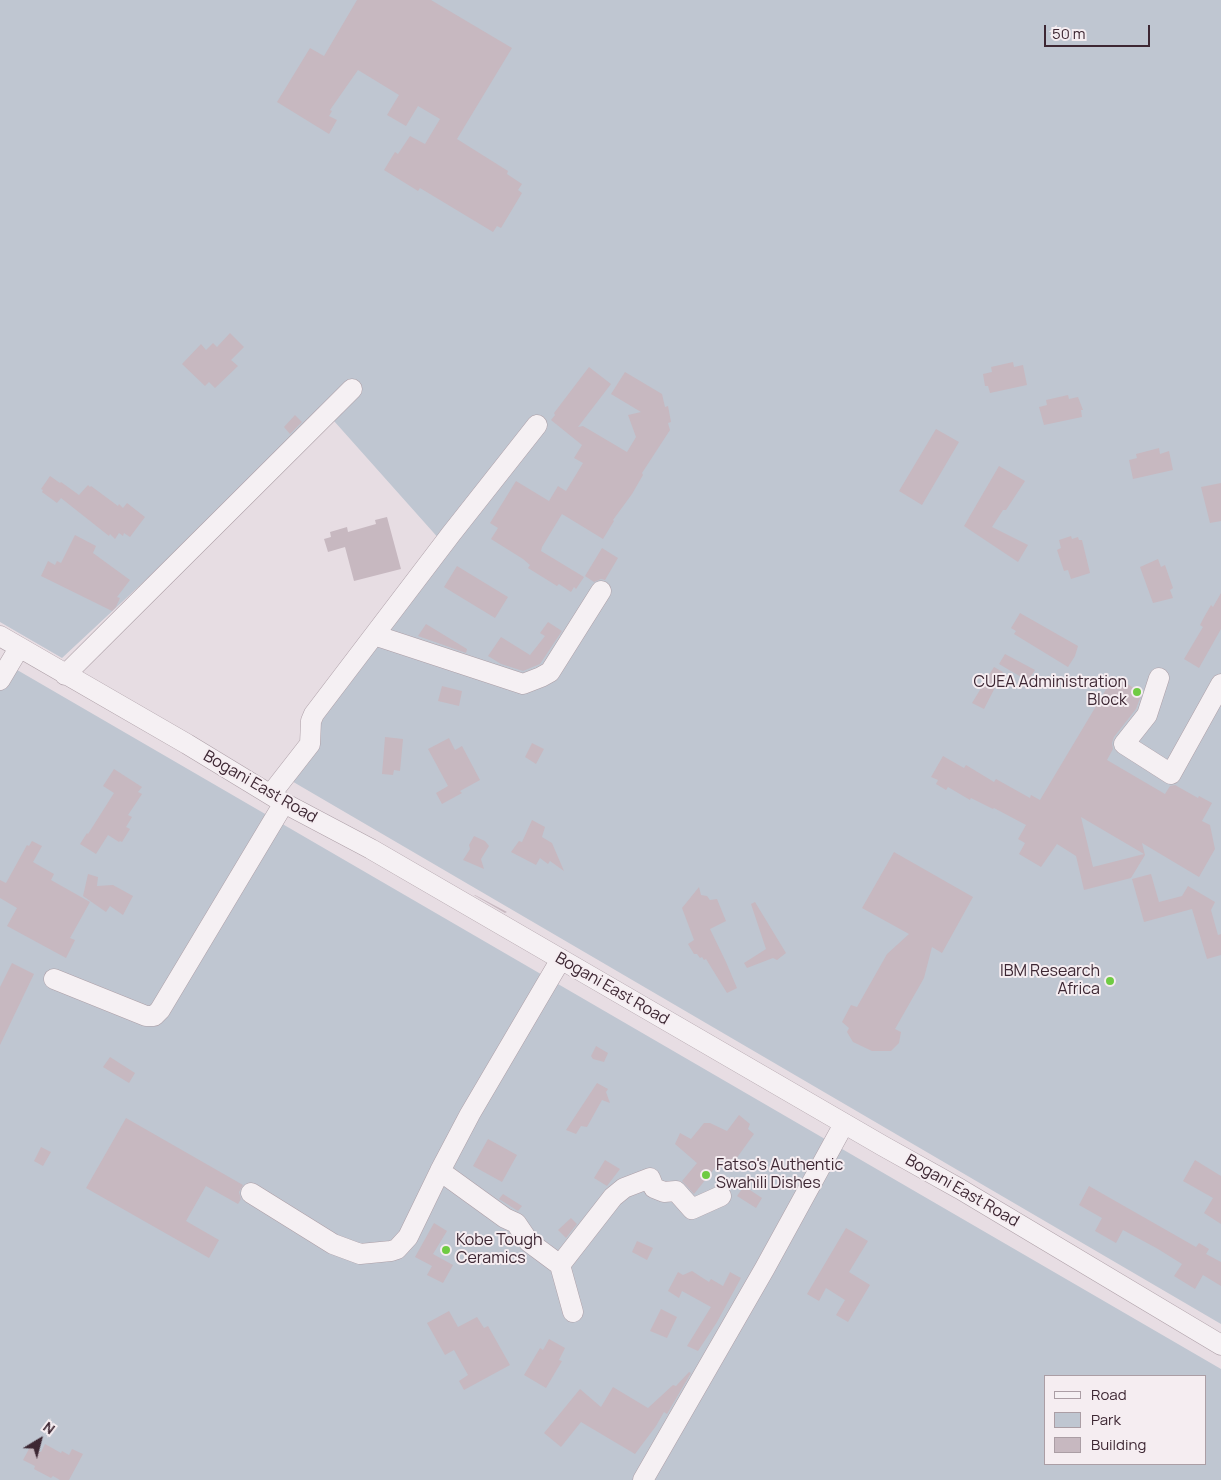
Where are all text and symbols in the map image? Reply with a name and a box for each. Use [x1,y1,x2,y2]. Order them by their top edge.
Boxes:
scale bar [1046,15,1152,47]
text: 50 m [1052,23,1086,44]
place label: CUEA Administration Block [973,673,1127,711]
marker: CUEA Administration Block [1131,686,1143,698]
street label: Bogani East Road [200,747,320,827]
street label: Bogani East Road [552,949,672,1029]
place label: IBM Research Africa [1000,962,1100,1000]
marker: IBM Research Africa [1104,975,1116,987]
street label: Bogani East Road [902,1151,1022,1231]
place label: Fatso's Authentic Swahili Dishes [716,1156,843,1194]
marker: Fatso's Authentic Swahili Dishes [700,1169,712,1181]
place label: Kobe Tough Ceramics [456,1231,543,1269]
marker: Kobe Tough Ceramics [440,1244,452,1256]
legend [1044,1375,1206,1465]
text: Road [1091,1384,1127,1405]
text: Park [1091,1409,1121,1430]
north arrow [15,1415,65,1465]
text: N [40,1417,59,1438]
text: Building [1091,1434,1146,1455]

